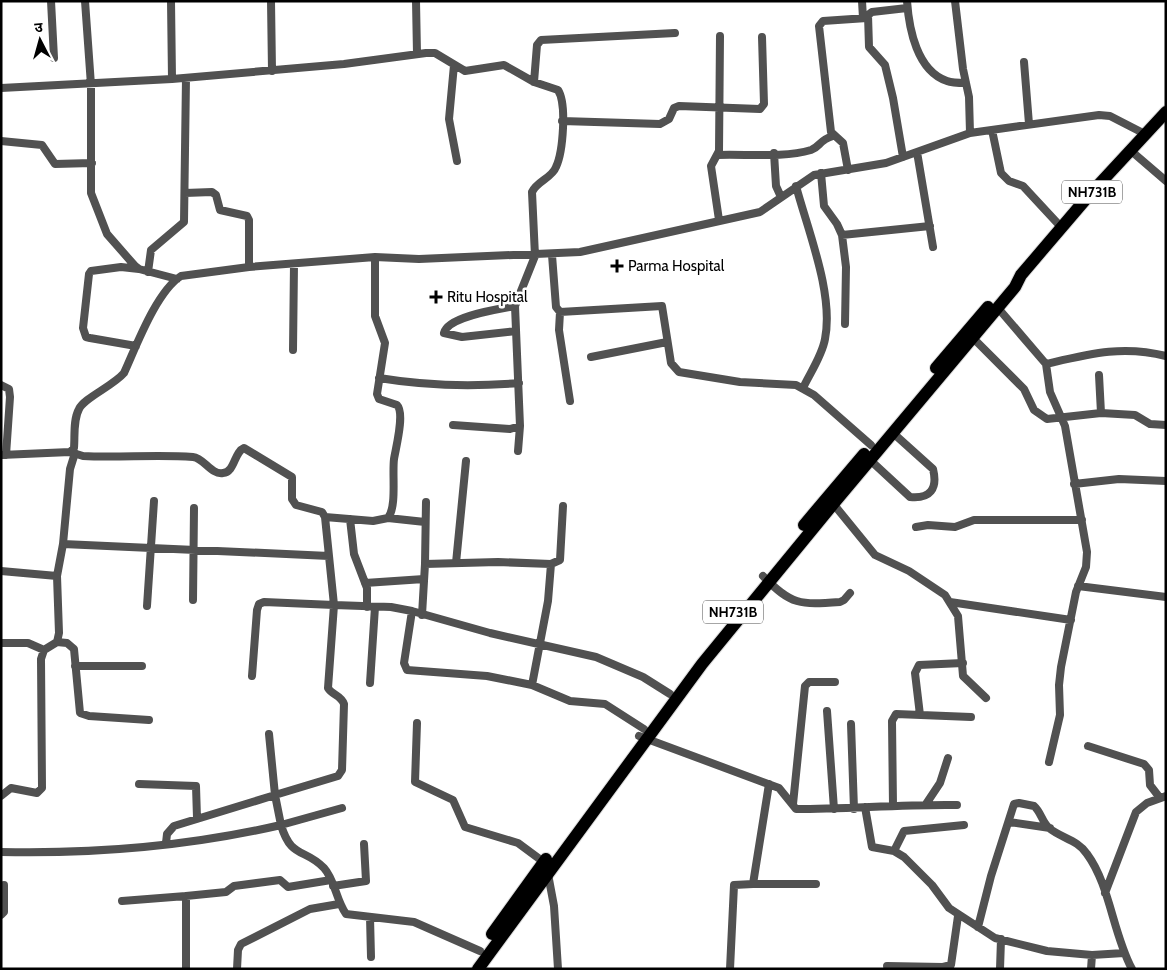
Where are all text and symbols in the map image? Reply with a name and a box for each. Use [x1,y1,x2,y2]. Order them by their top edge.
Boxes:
north arrow [15,15,65,65]
text: उ [34,18,44,36]
road number: NH731B [1062,180,1122,203]
place label: Parma Hospital [628,257,725,275]
marker: Parma Hospital [610,259,624,273]
place label: Ritu Hospital [447,288,528,306]
marker: Ritu Hospital [429,290,443,304]
road number: NH731B [703,600,763,624]

